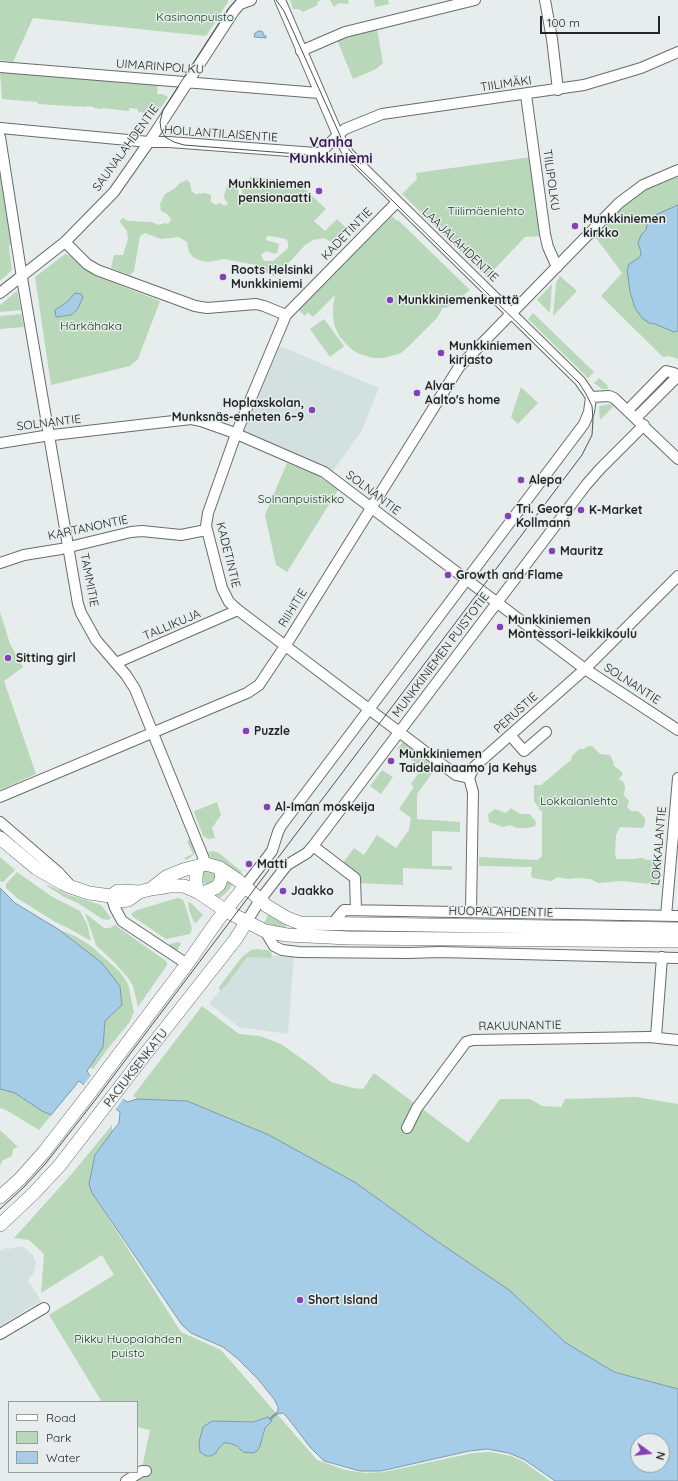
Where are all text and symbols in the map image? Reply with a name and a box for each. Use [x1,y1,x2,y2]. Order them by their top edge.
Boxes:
scale bar [542,8,662,34]
park label: Kasinonpuisto [156,10,234,24]
text: 100 m [547,15,580,30]
street label: UIMARINPOLKU [115,57,205,77]
street label: TIILIMÄKI [480,73,532,95]
street label: SAUNALAHDENTIE [90,102,162,194]
street label: HOLLANTILAISENTIE [164,123,278,145]
district label: Vanha Munkkiniemi [289,135,373,168]
street label: TIILIPOLKU [540,148,562,212]
place label: Munkkiniemen pensionaatti [228,177,311,205]
marker: Munkkiniemen pensionaatti [314,186,324,196]
park label: Tiilimäenlehto [447,204,525,218]
street label: KADETINTIE [318,205,376,263]
street label: LAAJALAHDENTIE [419,205,501,285]
place label: Munkkiniemen kirkko [583,212,666,240]
marker: Munkkiniemen kirkko [570,221,580,231]
place label: Roots Helsinki Munkkiniemi [231,263,313,291]
marker: Roots Helsinki Munkkiniemi [218,272,228,282]
place label: Munkkiniemenkenttä [398,293,519,307]
marker: Munkkiniemenkenttä [385,295,395,305]
park label: Härkähaka [60,319,122,333]
place label: Munkkiniemen kirjasto [449,339,532,367]
marker: Munkkiniemen kirjasto [436,348,446,358]
place label: Alvar Aalto's home [425,379,500,407]
marker: Alvar Aalto's home [412,388,422,398]
place label: Hoplaxskolan, Munksnäs-enheten 6–9 [172,396,304,424]
marker: Hoplaxskolan, Munksnäs-enheten 6–9 [307,405,317,415]
street label: SOLNANTIE [16,412,82,434]
street label: SOLNANTIE [343,468,403,518]
place label: Alepa [529,473,562,487]
marker: Alepa [516,475,526,485]
park label: Solnanpuistikko [258,492,344,506]
place label: Tri. Georg Kollmann [516,502,573,530]
place label: K-Market [589,503,643,517]
marker: K-Market [576,505,586,515]
marker: Tri. Georg Kollmann [503,511,513,521]
street label: KARTANONTIE [46,512,130,544]
street label: KADETINTIE [213,521,243,589]
place label: Mauritz [560,544,603,558]
marker: Mauritz [547,546,557,556]
street label: TAMMITIE [77,552,101,608]
place label: Growth and Flame [456,568,563,582]
marker: Growth and Flame [443,570,453,580]
street label: RIIHITIE [276,586,310,630]
street label: MUNKKINIEMEN PUISTOTIE [389,590,493,720]
street label: TALLIKUJA [141,606,203,644]
place label: Munkkiniemen Montessori-leikkikoulu [508,613,637,641]
marker: Munkkiniemen Montessori-leikkikoulu [495,622,505,632]
place label: Sitting girl [16,651,76,665]
marker: Sitting girl [3,653,13,663]
street label: SOLNANTIE [601,660,663,708]
street label: PERUSTIE [491,690,541,736]
place label: Puzzle [254,724,290,738]
marker: Puzzle [241,726,251,736]
place label: Munkkiniemen Taidelainaamo ja Kehys [399,747,537,775]
marker: Munkkiniemen Taidelainaamo ja Kehys [386,756,396,766]
park label: Lokkalanlehto [540,794,618,808]
place label: Al-Iman moskeija [275,800,375,814]
marker: Al-Iman moskeija [262,802,272,812]
street label: LOKKALANTIE [648,806,670,886]
place label: Matti [257,857,287,871]
marker: Matti [244,859,254,869]
place label: Jaakko [291,884,334,898]
marker: Jaakko [278,886,288,896]
street label: HUOPALAHDENTIE [448,904,554,920]
street label: RAKUUNANTIE [478,1018,562,1034]
street label: PACIUKSENKATU [101,1026,171,1110]
place label: Short Island [308,1293,378,1307]
marker: Short Island [295,1295,305,1305]
park label: Pikku Huopalahden puisto [74,1332,182,1360]
legend [8,1401,138,1473]
text: Road [46,1410,76,1425]
text: Park [46,1430,71,1445]
north arrow [630,1433,670,1473]
text: Water [46,1450,80,1465]
text: N [653,1450,668,1462]

